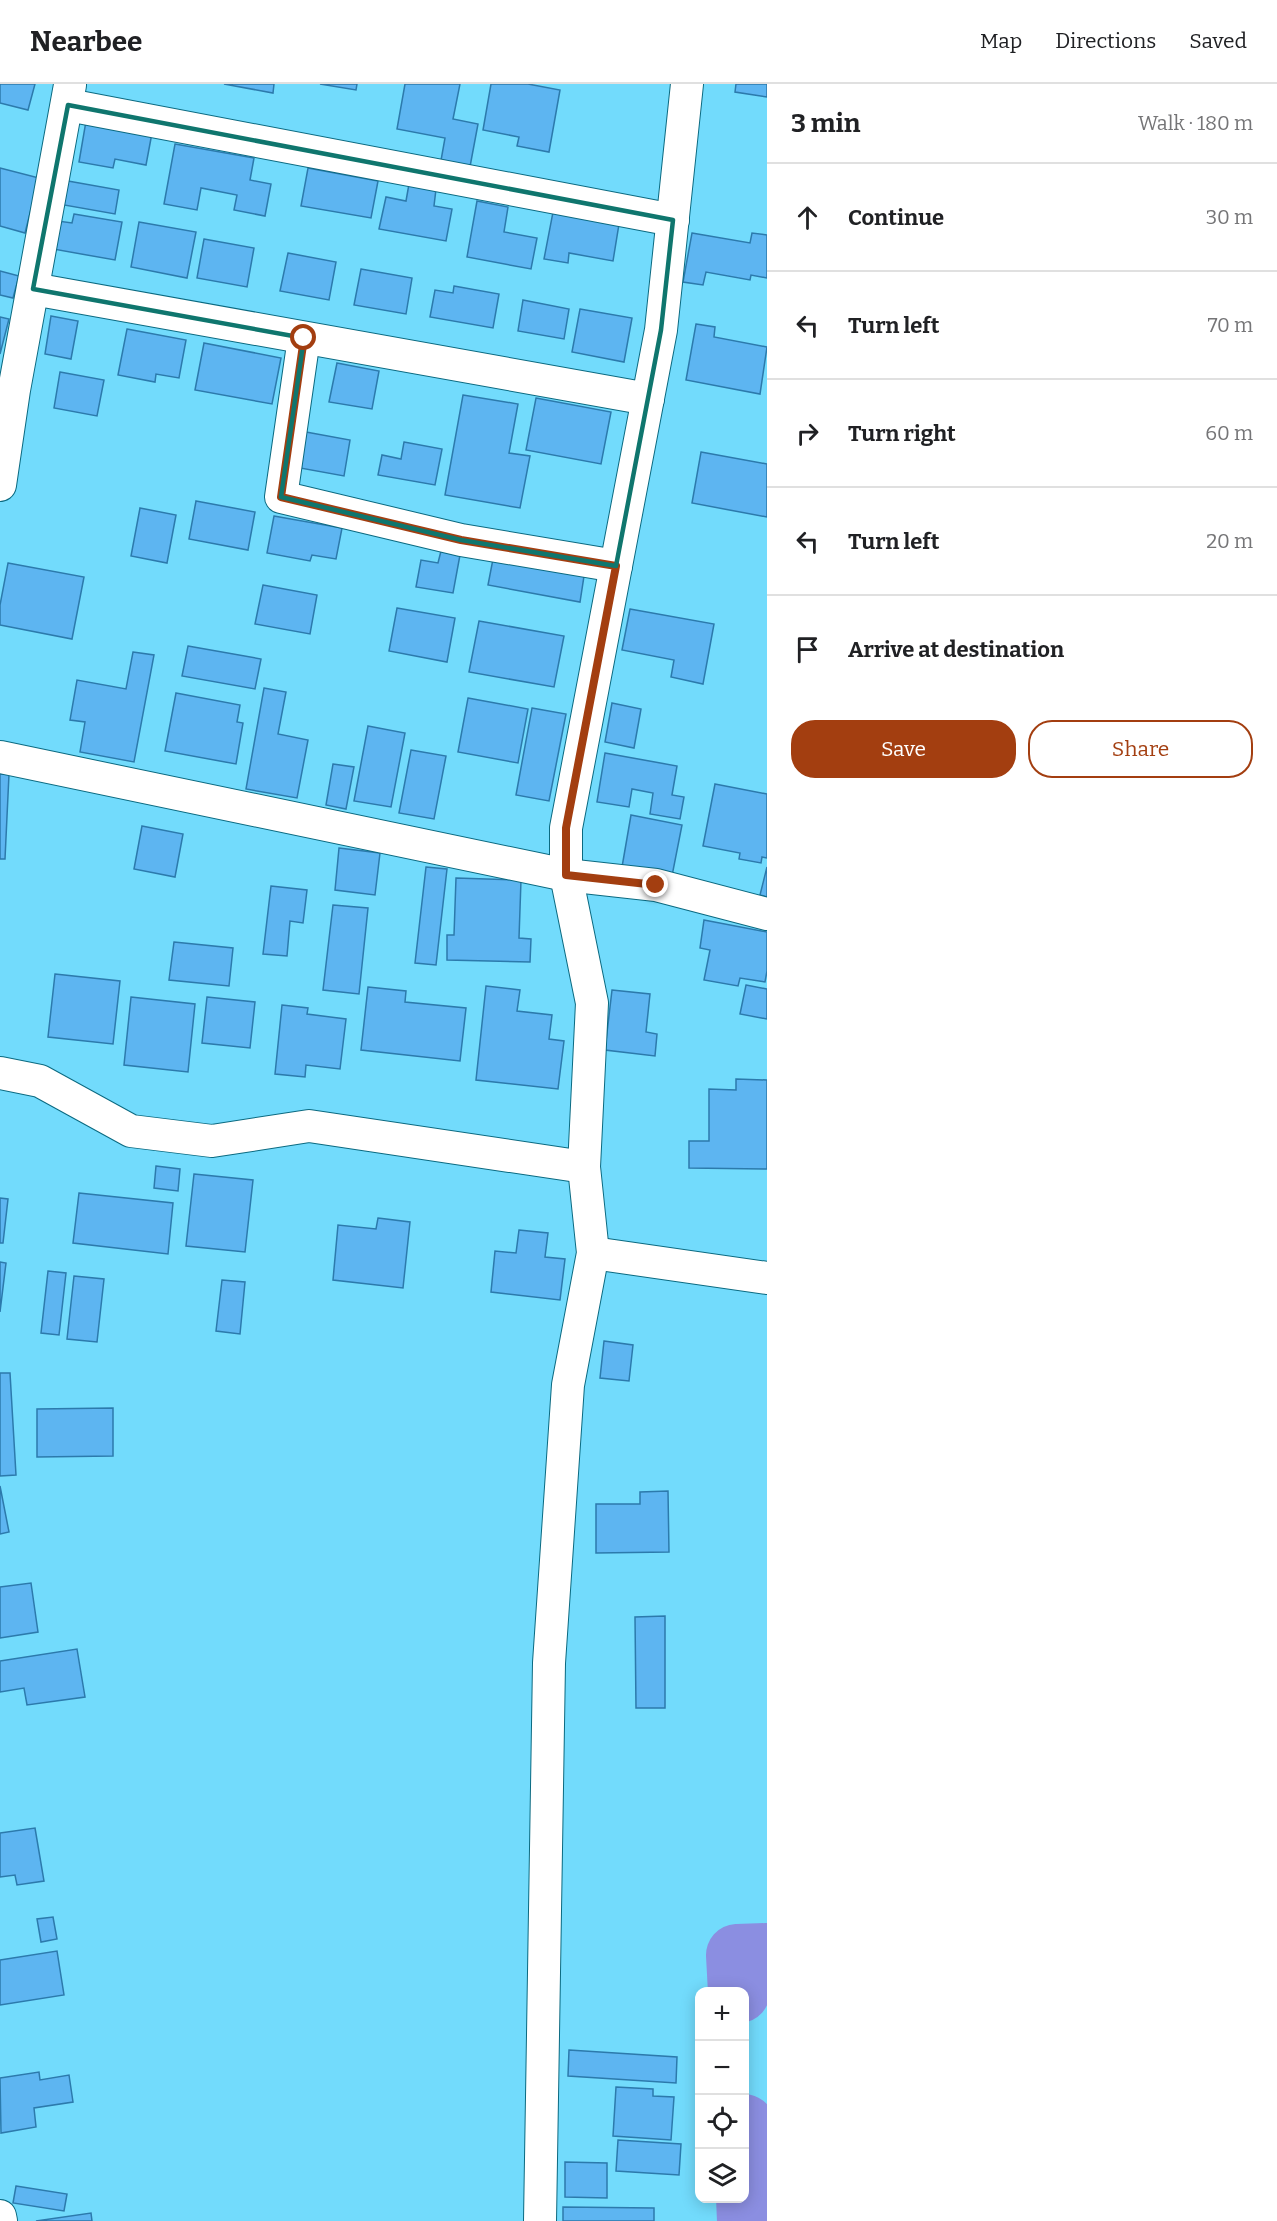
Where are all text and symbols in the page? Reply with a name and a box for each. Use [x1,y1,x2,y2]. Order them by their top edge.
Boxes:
text: Nearbee [30,25,142,58]
text: Map [980,28,1022,54]
text: Directions [1055,28,1156,54]
text: Saved [1189,28,1247,54]
text: 3 min [791,108,860,139]
text: Walk · 180 m [1138,111,1253,135]
icon: ahead [791,201,824,234]
text: Continue [848,204,944,231]
text: 30 m [1206,205,1253,229]
icon: left [791,309,824,342]
text: Turn left [848,312,940,339]
text: 70 m [1207,313,1253,337]
route start [290,324,316,350]
icon: right [791,417,824,450]
text: Turn right [848,420,956,447]
text: 60 m [1205,421,1253,445]
icon: left [791,525,824,558]
text: Turn left [848,528,940,555]
text: 20 m [1206,529,1253,553]
icon: arrive [791,633,824,666]
text: Arrive at destination [848,636,1064,663]
button: Save [791,720,1016,778]
button: Share [1028,720,1253,778]
route end [642,871,668,897]
map controls [695,1987,749,2203]
button: + [695,1987,749,2041]
button: − [695,2041,749,2095]
button: locate [695,2095,749,2149]
button: layers [695,2149,749,2203]

